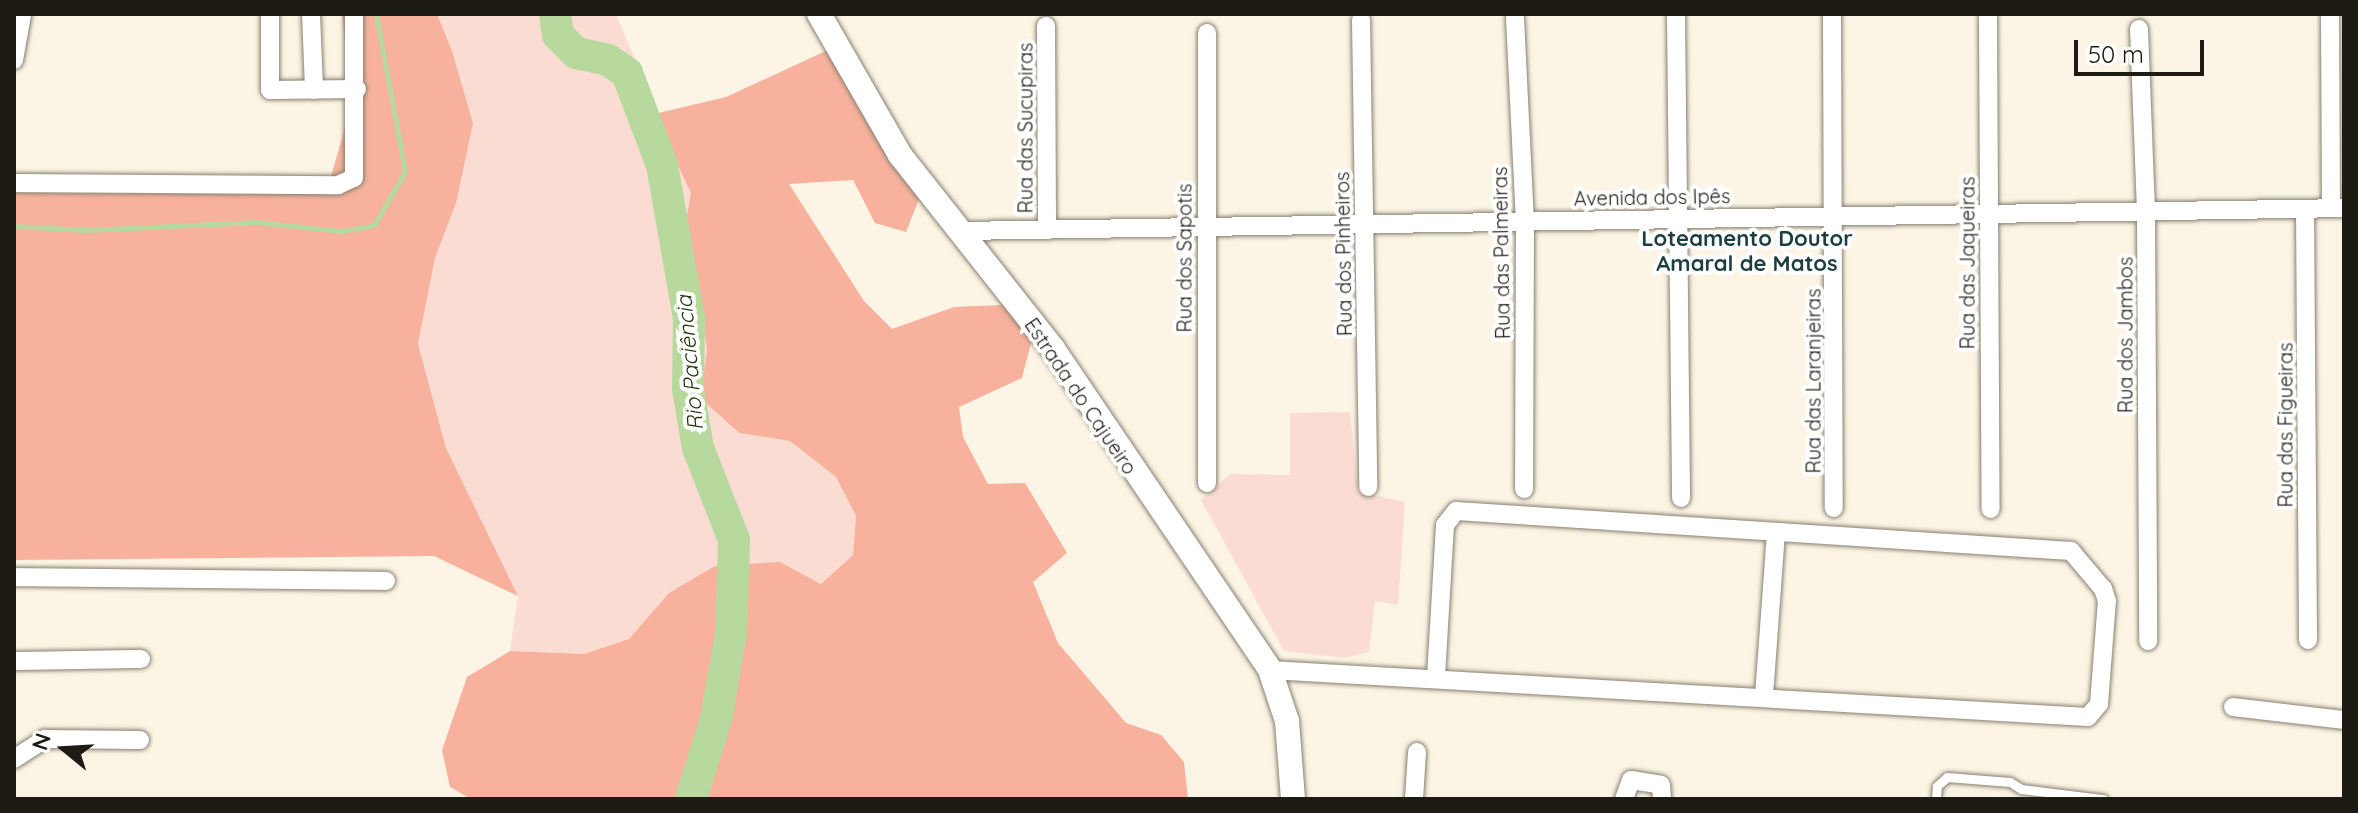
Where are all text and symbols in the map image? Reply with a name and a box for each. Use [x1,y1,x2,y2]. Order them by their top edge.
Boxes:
scale bar [2078,24,2208,74]
text: 50 m [2088,39,2144,69]
street label: Rua das Sucupiras [1013,43,1037,213]
street label: Rua das Palmeiras [1487,167,1515,339]
street label: Rua dos Pinheiros [1330,171,1356,337]
street label: Rua das Jaqueiras [1955,177,1979,349]
street label: Rua dos Sapotis [1172,183,1196,333]
street label: Avenida dos Ipês [1574,184,1730,210]
district label: Loteamento Doutor Amaral de Matos [1641,225,1853,276]
street label: Rua dos Jambos [2113,257,2137,413]
street label: Rua das Laranjeiras [1801,288,1825,474]
water label: Rio Paciência [671,294,709,432]
street label: Estrada do Cajueiro [1020,313,1142,479]
street label: Rua das Figueiras [2273,342,2297,508]
north arrow [24,709,104,789]
text: N [25,730,57,754]

